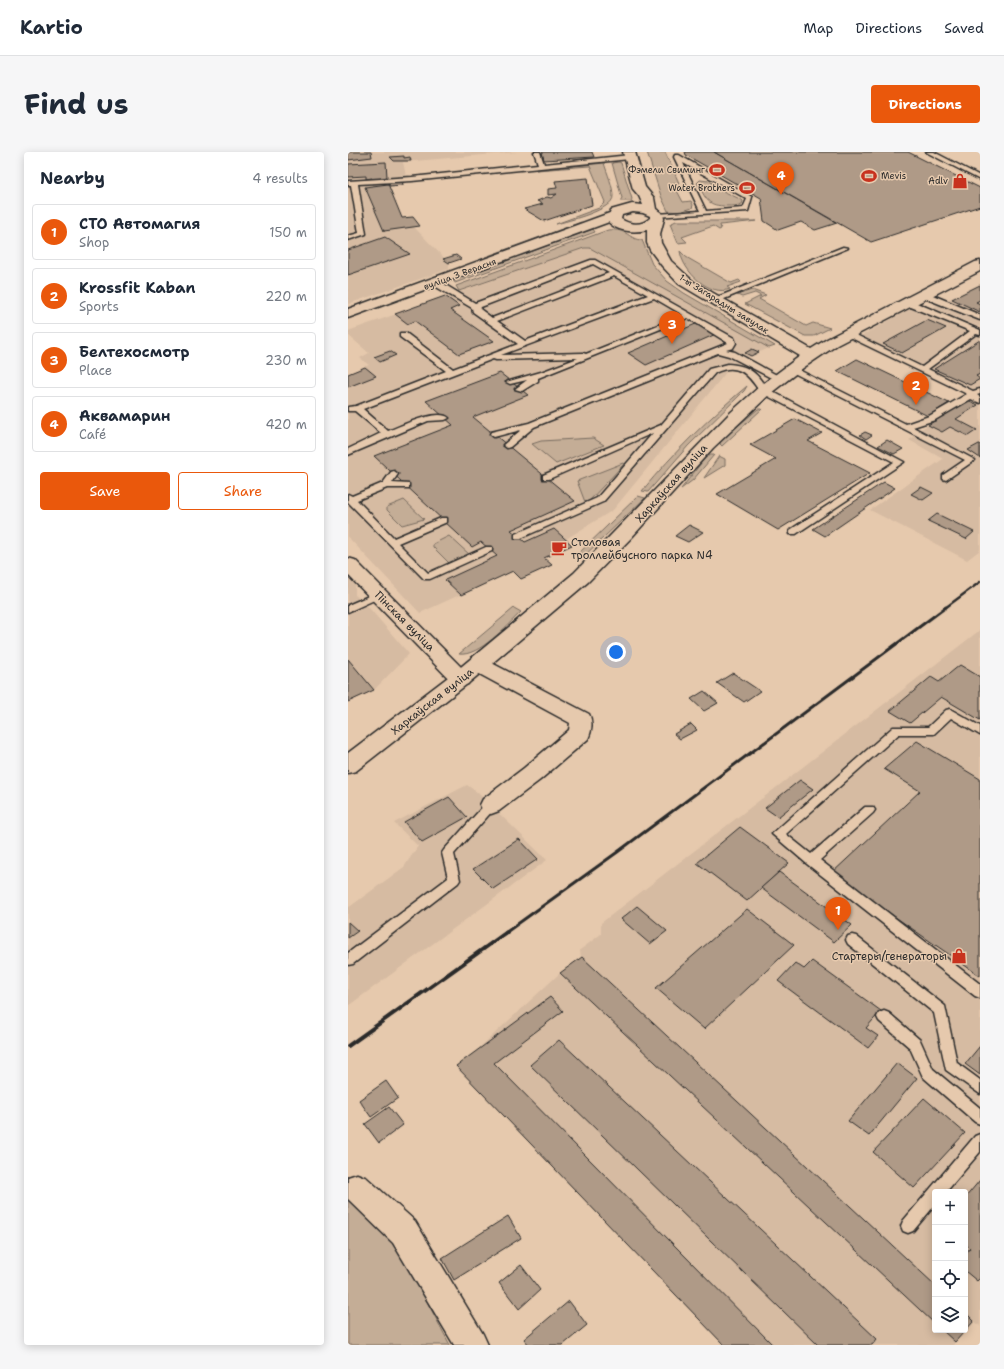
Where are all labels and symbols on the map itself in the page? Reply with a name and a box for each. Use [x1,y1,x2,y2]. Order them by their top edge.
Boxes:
sports icon: Фэмели Свиминг [708,161,726,179]
pin: 4 [768,162,794,195]
place label: Фэмели Свиминг [628,164,705,176]
sports icon: Mevis [860,167,878,185]
place label: Mevis [881,170,906,182]
shop icon: Adlv [951,172,969,190]
place label: Adlv [928,175,948,187]
sports icon: Water Brothers [738,179,756,197]
place label: Water Brothers [668,182,735,194]
street label: вуліца 3 Верасня [422,255,498,293]
street label: 1-ы Загарадны завулак [677,271,771,337]
pin: 3 [659,311,685,344]
pin: 2 [903,372,929,405]
street label: Харкаўская вуліца [632,441,711,526]
place label: Столовая троллейбусного парка N4 [571,535,713,563]
cafe icon: Столовая троллейбусного парка N4 [550,539,568,557]
street label: Пінская вуліца [371,588,438,655]
your location [606,642,626,662]
street label: Харкаўская вуліца [388,664,477,738]
pin: 1 [825,897,851,930]
shop icon: Стартеры/генераторы [950,947,968,965]
place label: Стартеры/генераторы [832,949,947,964]

